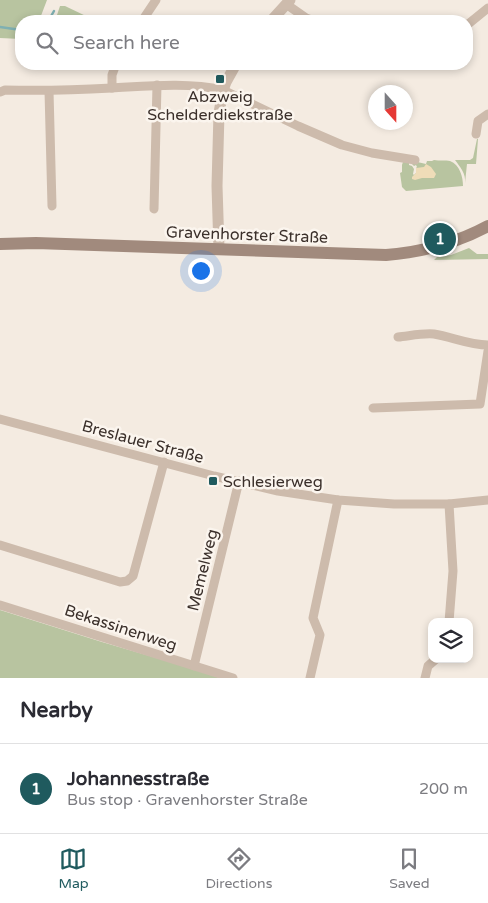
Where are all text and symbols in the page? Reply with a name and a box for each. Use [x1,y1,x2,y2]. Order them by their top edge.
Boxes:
search box [15,15,473,70]
icon: search [33,29,61,57]
text: Search here [73,32,180,54]
marker: Abzweig Schelderdiekstraße [214,73,226,85]
north arrow [368,85,413,130]
place label: Abzweig Schelderdiekstraße [147,87,293,125]
pin: 1 [424,220,456,258]
street label: Gravenhorster Straße [165,222,328,248]
your location [188,258,214,284]
street label: Breslauer Straße [80,416,206,468]
place label: Schlesierweg [223,472,323,492]
marker: Schlesierweg [207,475,219,487]
street label: Memelweg [183,527,223,613]
street label: Bekassinenweg [62,600,179,656]
map controls [428,618,473,663]
button: layers [428,618,473,663]
text: Nearby [20,698,93,723]
text: Johannesstraße [67,768,209,790]
text: 1 [31,779,41,799]
text: 200 m [419,779,468,799]
text: Bus stop · Gravenhorster Straße [67,790,308,810]
tab: Map [58,845,89,892]
tab: Directions [205,845,272,892]
tab: Saved [389,845,430,892]

